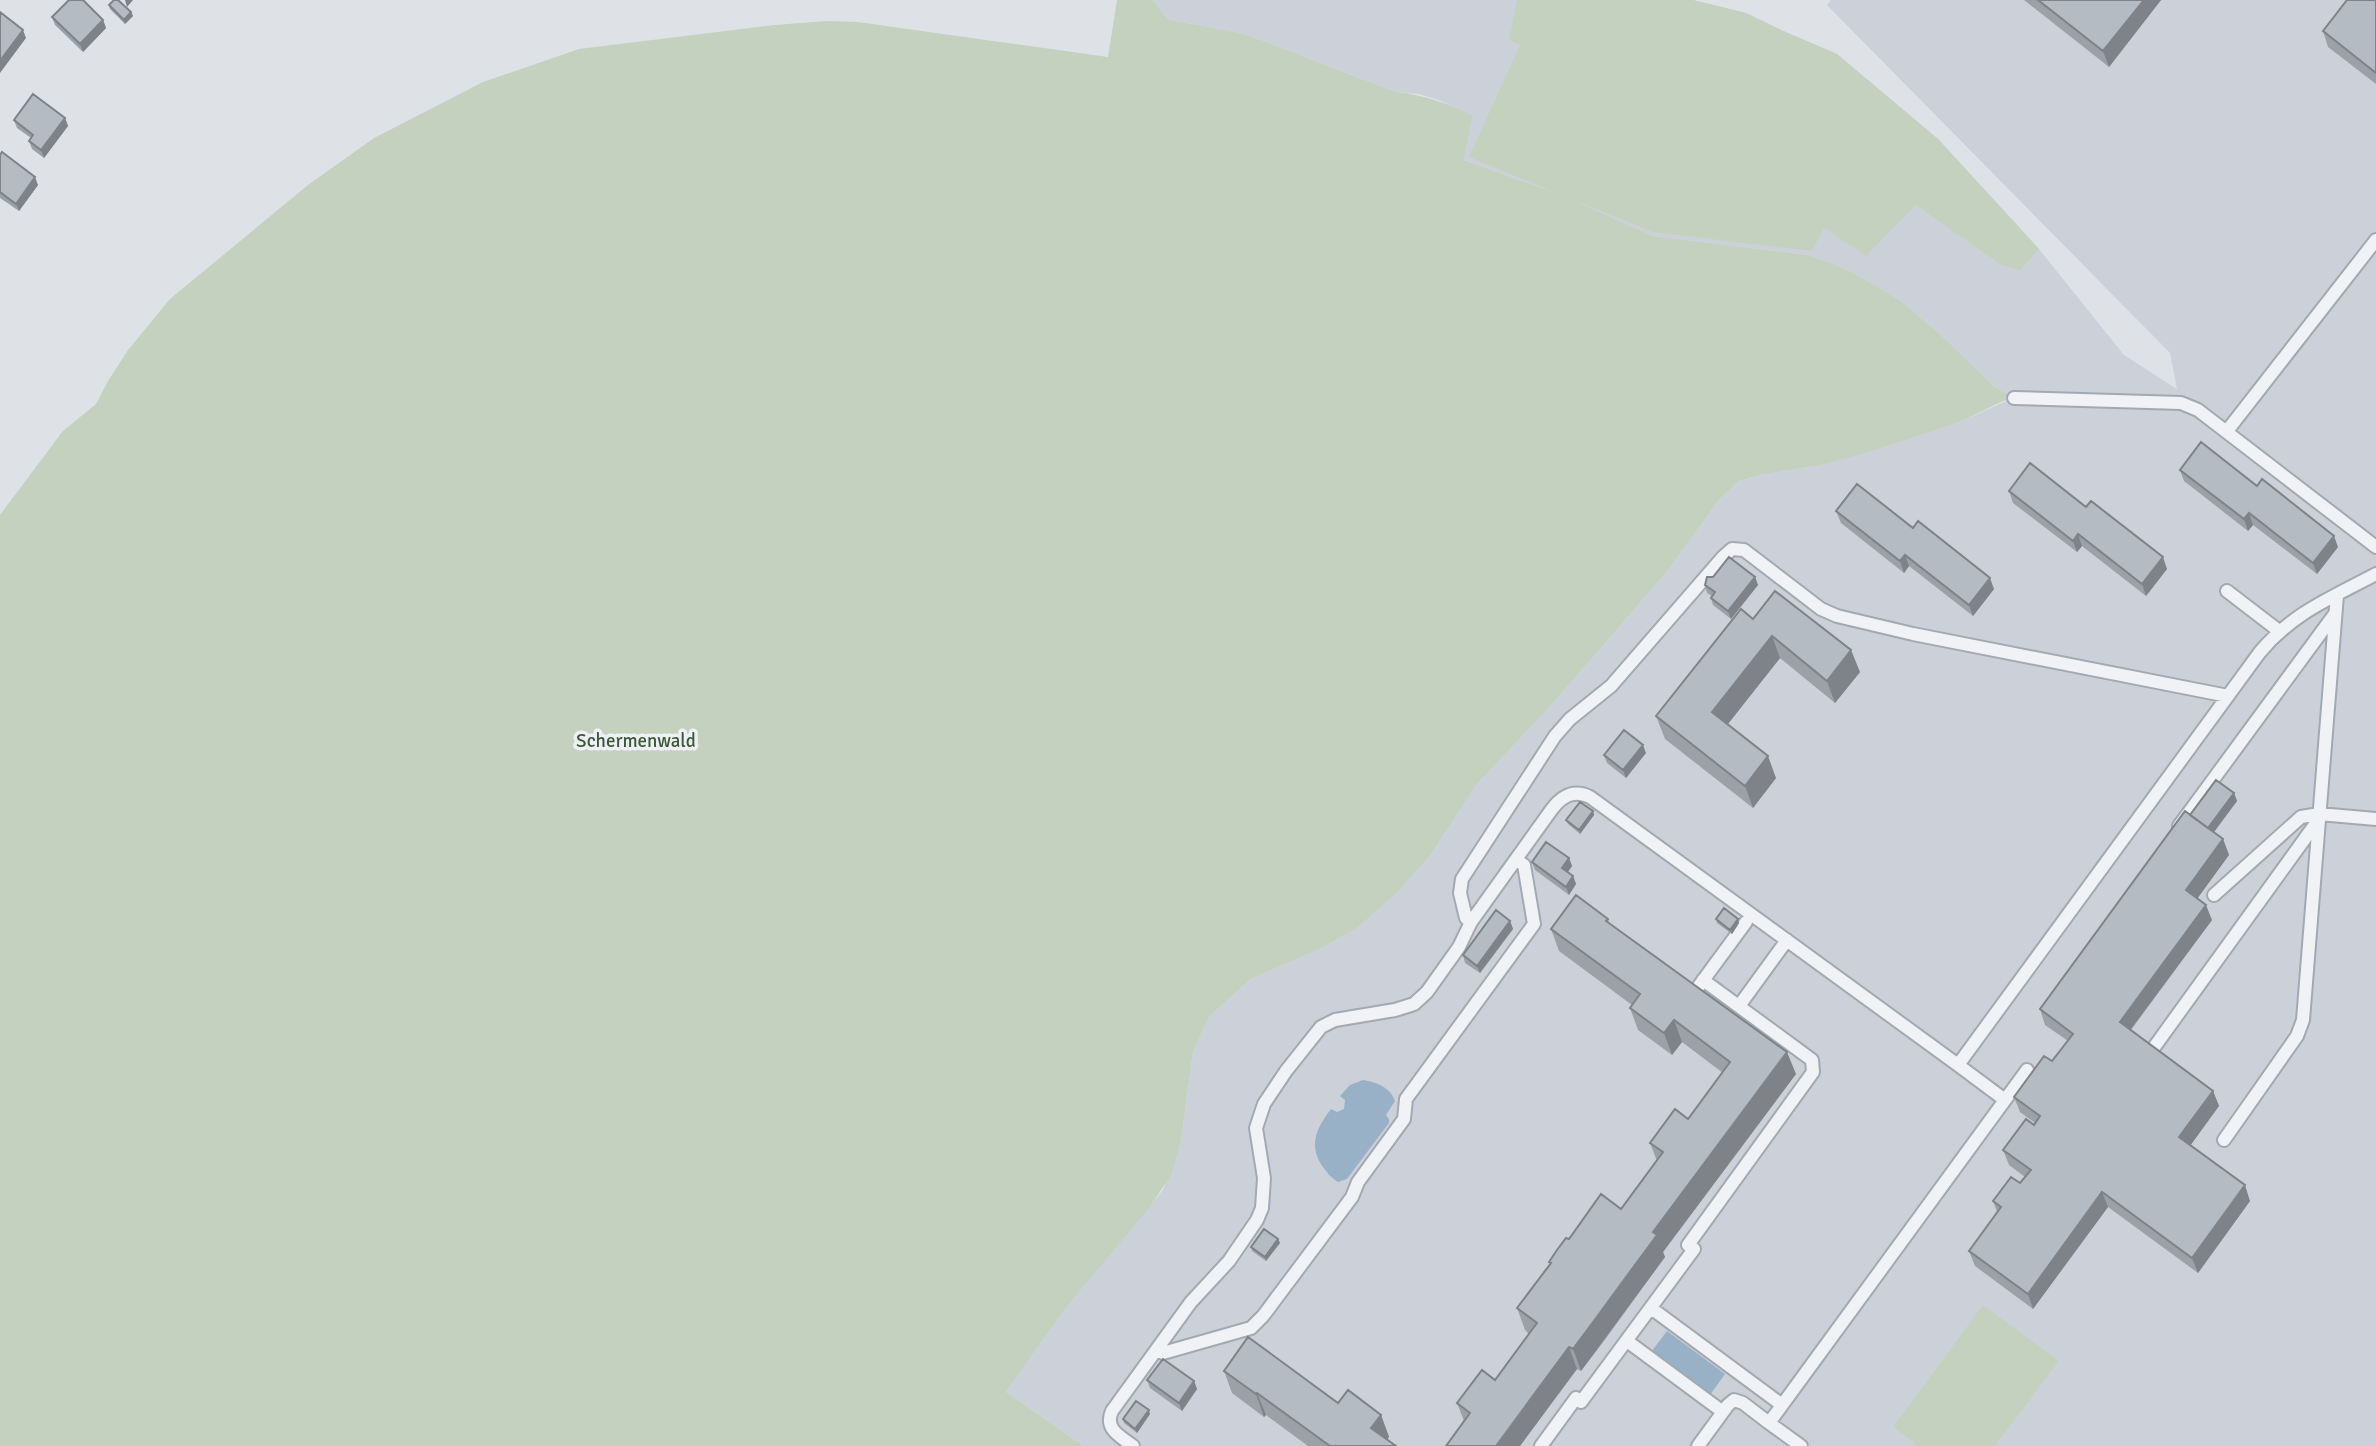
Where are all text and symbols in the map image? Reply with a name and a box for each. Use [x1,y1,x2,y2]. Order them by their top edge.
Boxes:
park label: Schermenwald [576,729,696,753]

